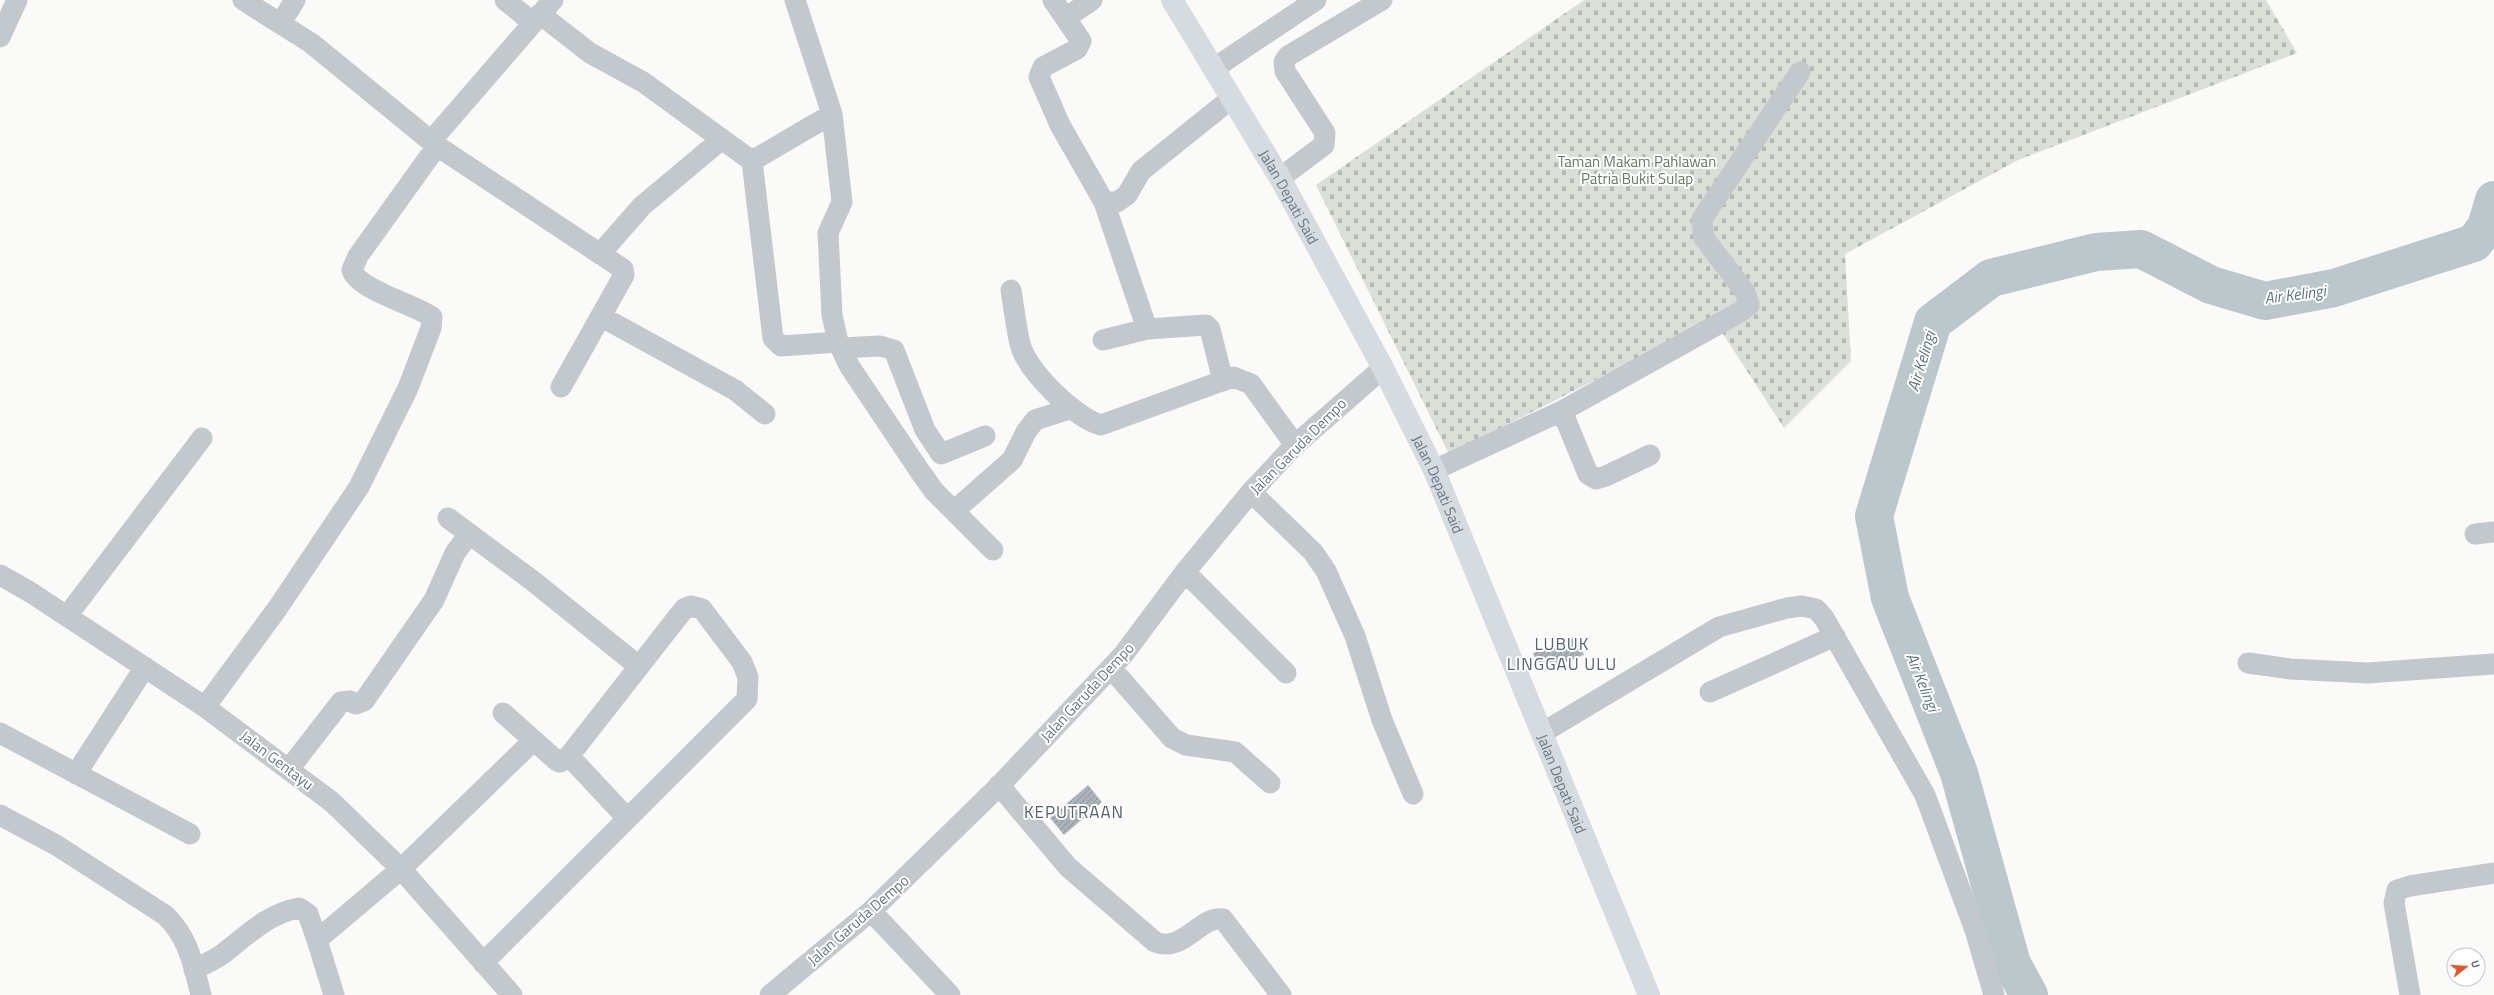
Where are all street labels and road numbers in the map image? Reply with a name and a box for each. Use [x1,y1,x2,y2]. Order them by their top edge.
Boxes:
street label: Jalan Depati Said [1254,145,1325,248]
street label: Jalan Garuda Dempo [1244,392,1352,500]
street label: Jalan Depati Said [1407,431,1470,537]
street label: Jalan Garuda Dempo [1035,637,1139,747]
street label: Jalan Gentayu [235,725,319,795]
street label: Jalan Depati Said [1532,730,1593,837]
street label: Jalan Garuda Dempo [802,869,914,971]

